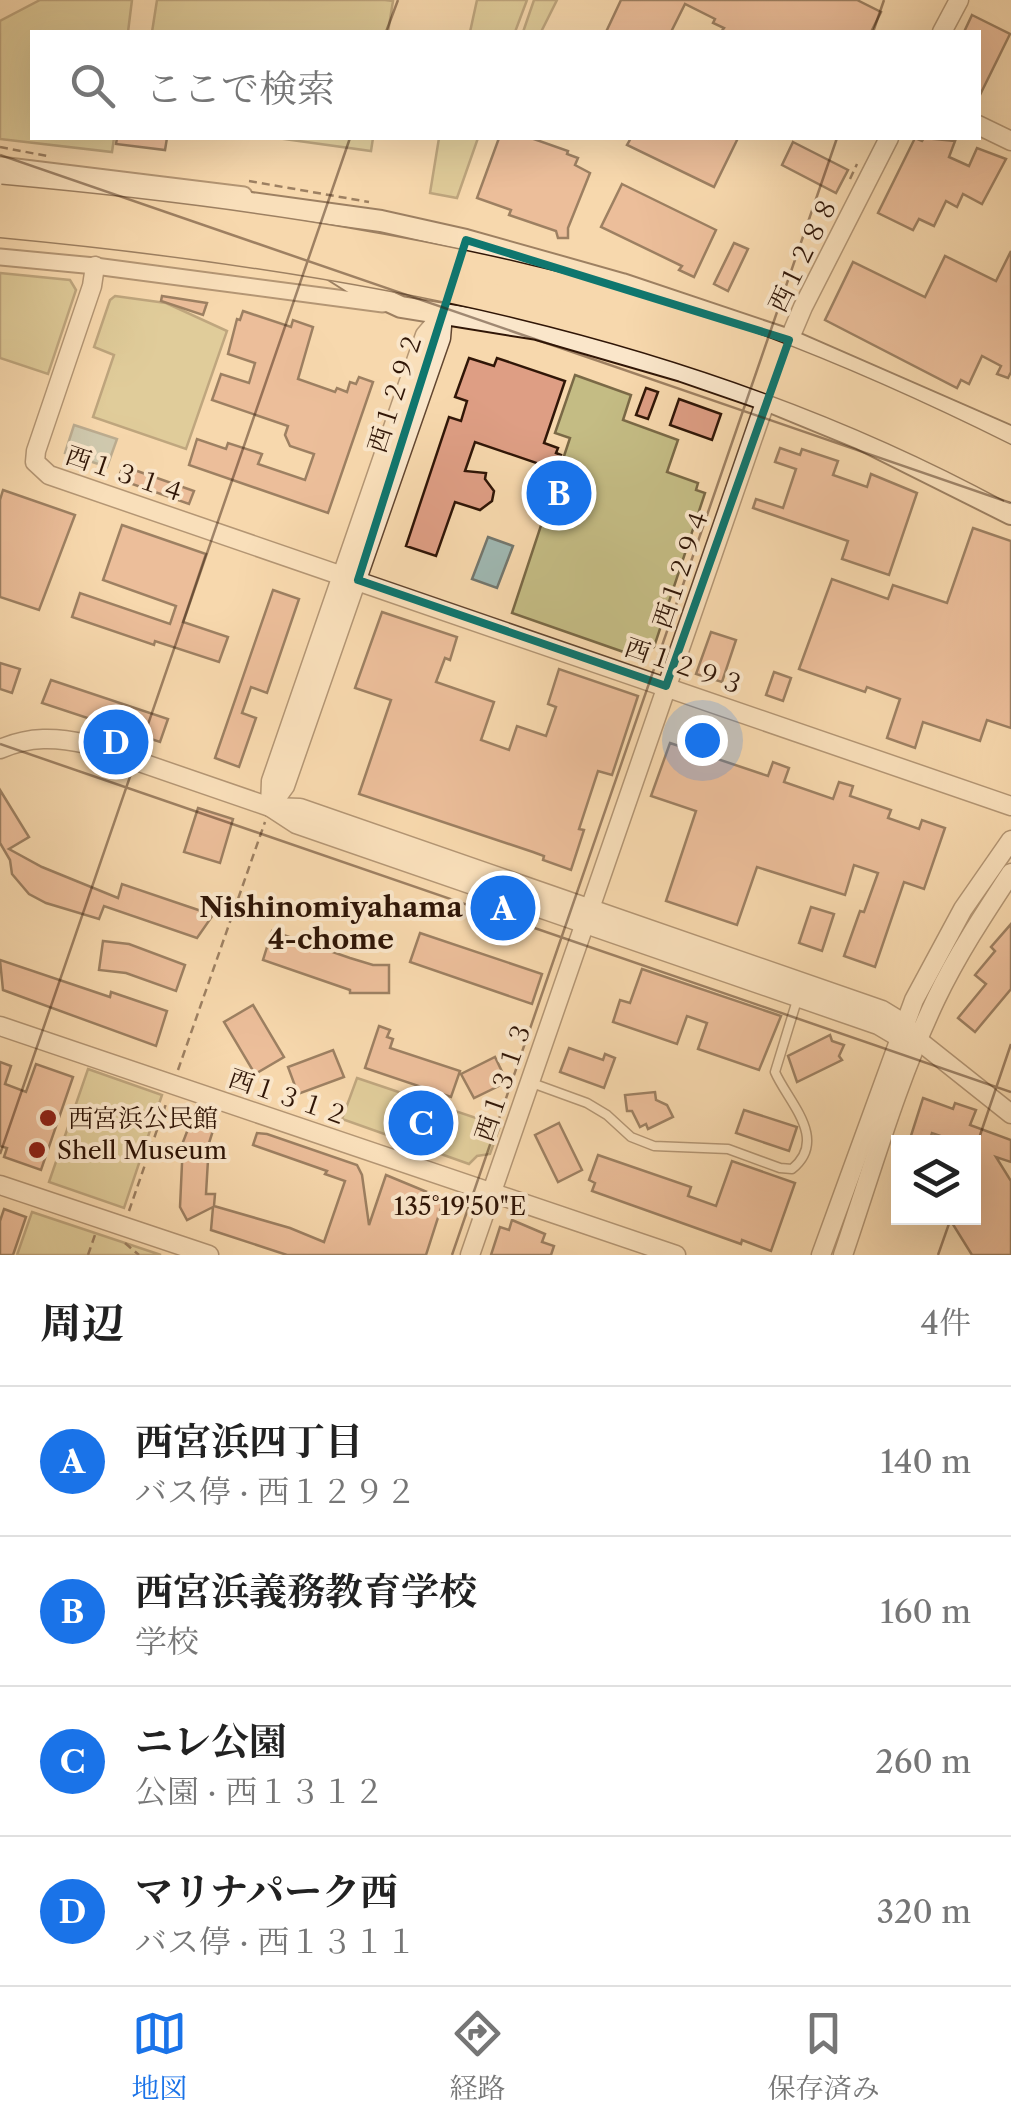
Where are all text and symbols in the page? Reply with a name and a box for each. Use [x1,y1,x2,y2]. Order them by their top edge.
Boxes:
search box [30,30,981,140]
icon: search [65,58,120,113]
text: ここで検索 [145,65,335,112]
street label: 西１２８８ [762,191,845,317]
street label: 西１２９２ [361,328,430,456]
street label: 西１３１４ [62,439,190,509]
pin: B [526,456,592,530]
street label: 西１２９４ [646,504,716,632]
street label: 西１２９３ [621,631,749,701]
pin: D [84,704,148,780]
your location [677,715,728,766]
pin: A [470,870,536,946]
district label: Nishinomiyahama 4-chome [199,890,463,956]
street label: 西１３１３ [468,1017,538,1145]
street label: 西１３１２ [225,1062,353,1132]
pin: C [388,1086,454,1160]
place label: 西宮浜公民館 [68,1103,218,1134]
marker: 西宮浜公民館 [37,1107,59,1129]
place label: Shell Museum [57,1135,227,1166]
map controls [891,1135,981,1225]
button: layers [891,1135,981,1225]
marker: Shell Museum [26,1139,48,1161]
text: 135°19'50"E [394,1191,526,1222]
text: 周辺 [40,1297,124,1349]
text: 4件 [921,1303,971,1342]
text: 西宮浜四丁目 [135,1418,363,1465]
text: A [60,1442,85,1481]
text: 140 m [880,1442,971,1481]
text: バス停 · 西１２９２ [135,1472,417,1511]
text: 西宮浜義務教育学校 [135,1568,477,1615]
text: B [61,1592,84,1631]
text: 160 m [880,1592,971,1631]
text: 学校 [135,1622,199,1661]
text: ニレ公園 [135,1718,287,1765]
text: C [60,1742,85,1781]
text: 260 m [875,1742,971,1781]
text: 公園 · 西１３１２ [135,1772,385,1811]
text: マリナパーク西 [135,1868,398,1915]
text: D [59,1892,86,1931]
text: 320 m [876,1892,971,1931]
text: バス停 · 西１３１１ [135,1922,417,1961]
tab: 地図 [131,2006,187,2106]
tab: 経路 [449,2006,506,2106]
tab: 保存済み [768,2006,880,2106]

